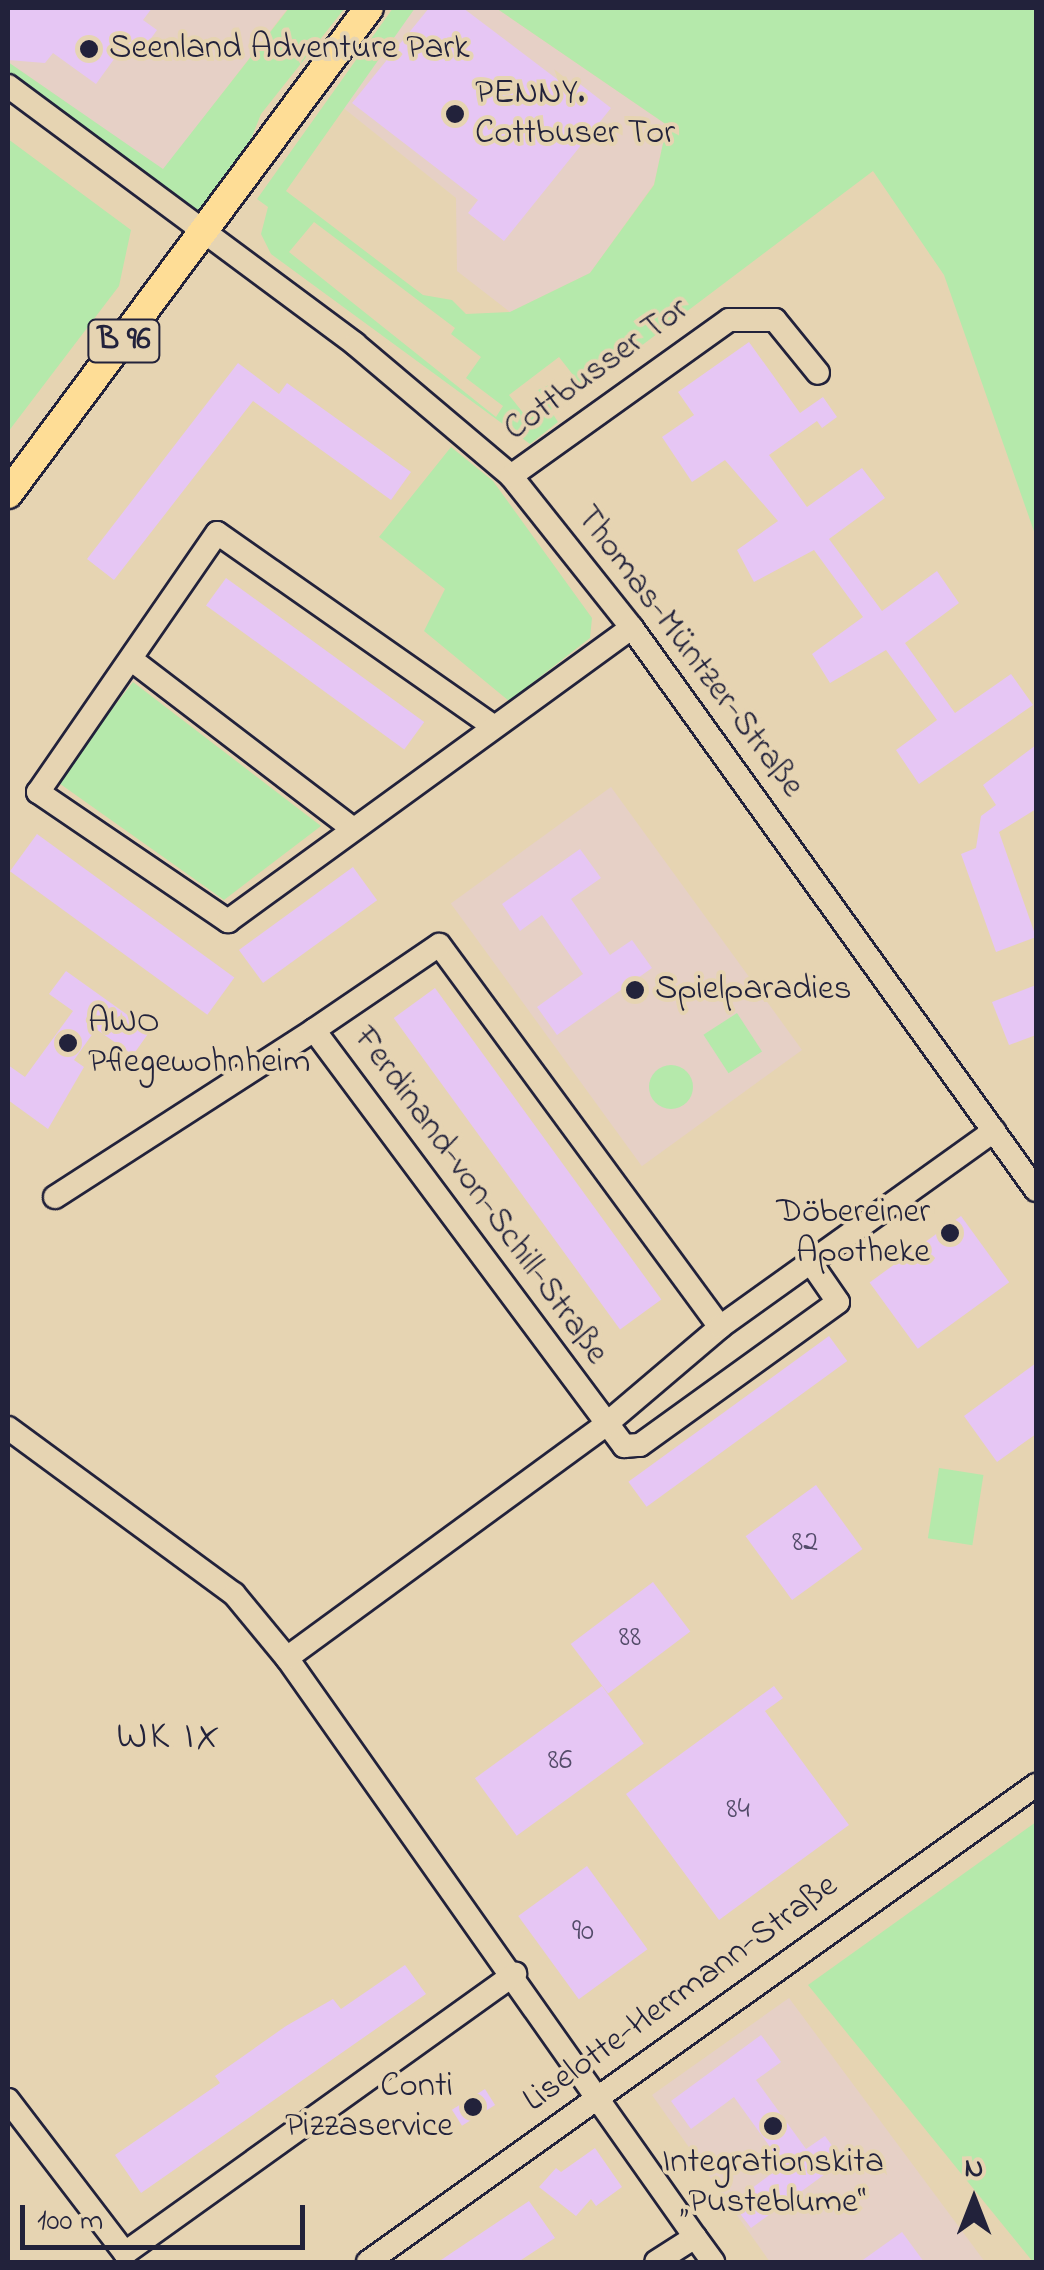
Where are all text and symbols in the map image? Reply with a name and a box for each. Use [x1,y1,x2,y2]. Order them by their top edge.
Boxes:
place label: Seenland Adventure Park [109,28,469,70]
marker: Seenland Adventure Park [78,38,100,60]
place label: PENNY. Cottbuser Tor [475,73,675,155]
marker: PENNY. Cottbuser Tor [444,103,466,125]
street label: Cottbusser Tor [496,289,698,451]
road number: B 96 [86,314,162,368]
street label: Thomas-Müntzer-Straße [566,498,812,806]
place label: Spielparadies [655,969,852,1011]
marker: Spielparadies [624,979,646,1001]
place label: AWO Pflegewohnheim [88,1002,310,1084]
street label: Ferdinand-von-Schill-Straße [343,1019,617,1373]
marker: AWO Pflegewohnheim [57,1032,79,1054]
place label: Döbereiner Apotheke [776,1192,930,1274]
marker: Döbereiner Apotheke [939,1222,961,1244]
house number: 82 [792,1525,818,1561]
house number: 88 [619,1620,641,1656]
district label: WK IX [116,1714,222,1762]
house number: 86 [548,1743,572,1779]
house number: 84 [726,1792,750,1828]
street label: Liselotte-Herrmann-Straße [516,1866,846,2122]
house number: 90 [572,1914,594,1950]
place label: Conti Pizzaservice [285,2066,453,2148]
marker: Conti Pizzaservice [462,2096,484,2118]
marker: Integrationskita „Pusteblume“ [762,2115,784,2137]
place label: Integrationskita „Pusteblume“ [662,2142,884,2224]
text: N [965,2149,983,2190]
north arrow [924,2150,1024,2250]
scale bar [25,2185,310,2247]
text: 100 m [37,2200,103,2244]

